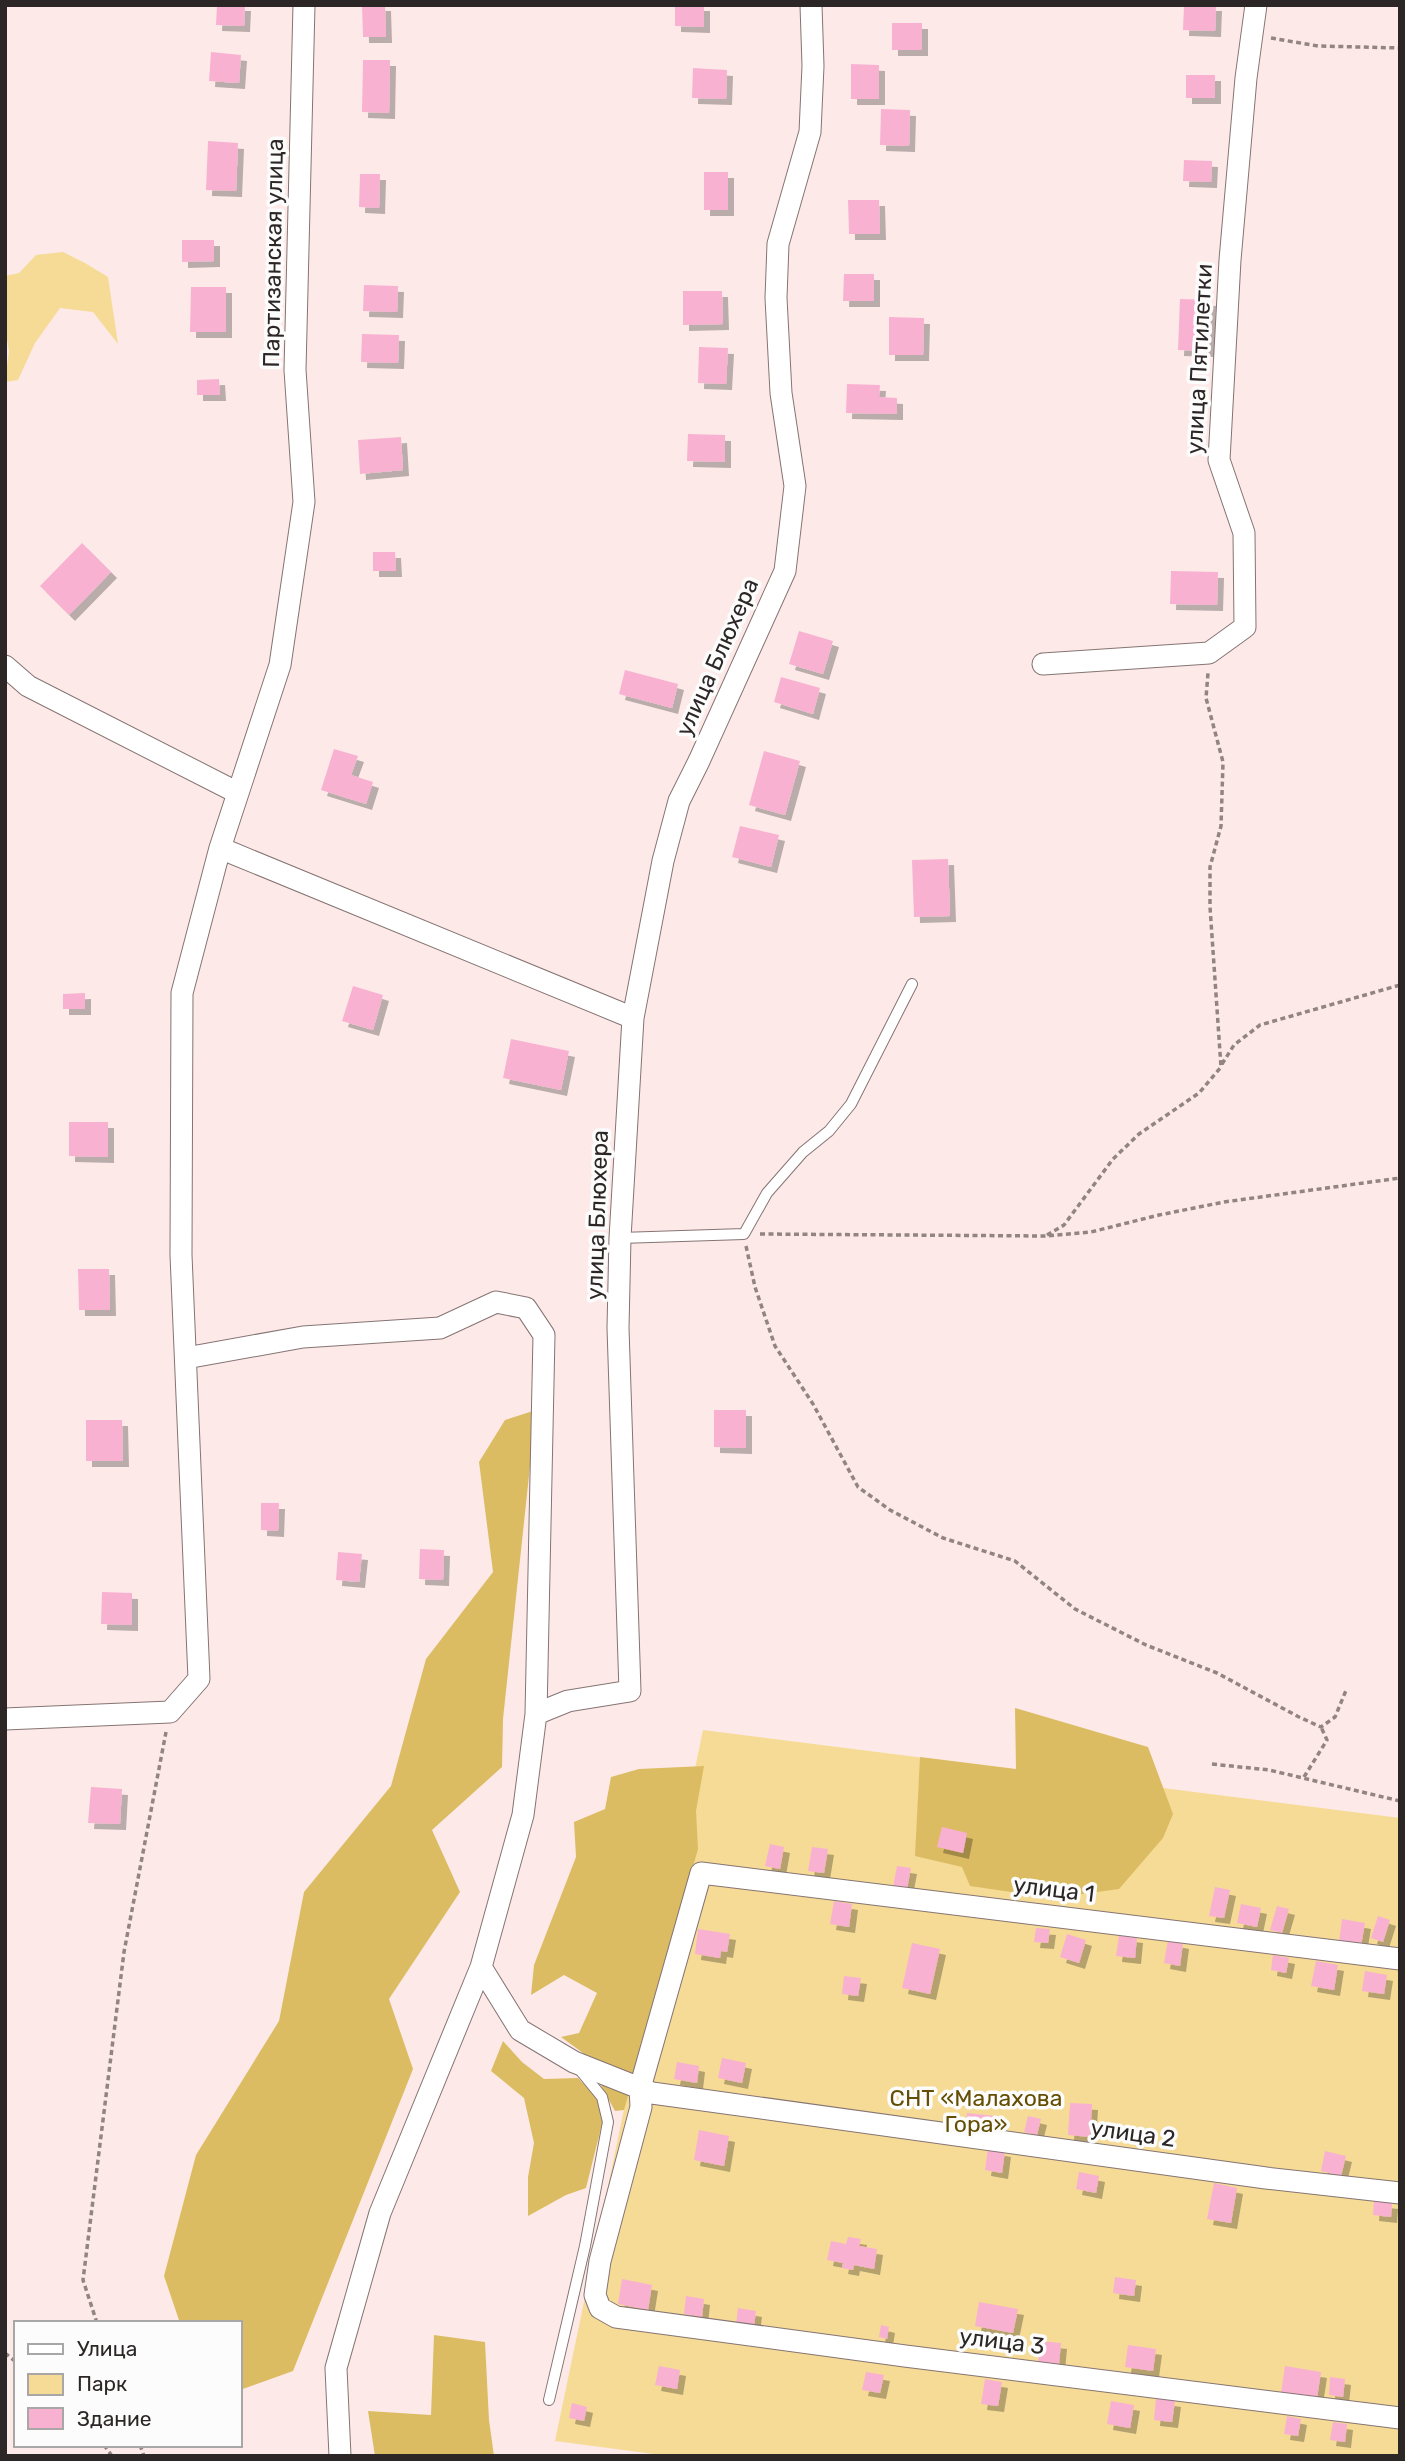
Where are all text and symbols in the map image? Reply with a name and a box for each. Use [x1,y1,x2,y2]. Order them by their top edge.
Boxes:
street label: Партизанская улица [257,138,289,368]
street label: улица Пятилетки [1180,263,1218,455]
street label: улица Блюхера [670,574,764,740]
street label: улица Блюхера [580,1130,614,1300]
street label: улица 1 [1012,1870,1096,1908]
park label: СНТ «Малахова Гора» [890,2084,1062,2138]
street label: улица 2 [1089,2113,1177,2153]
legend [14,2321,242,2447]
street label: улица 3 [958,2322,1046,2360]
text: Улица [77,2336,137,2361]
text: Парк [77,2371,127,2396]
text: Здание [77,2406,152,2431]

